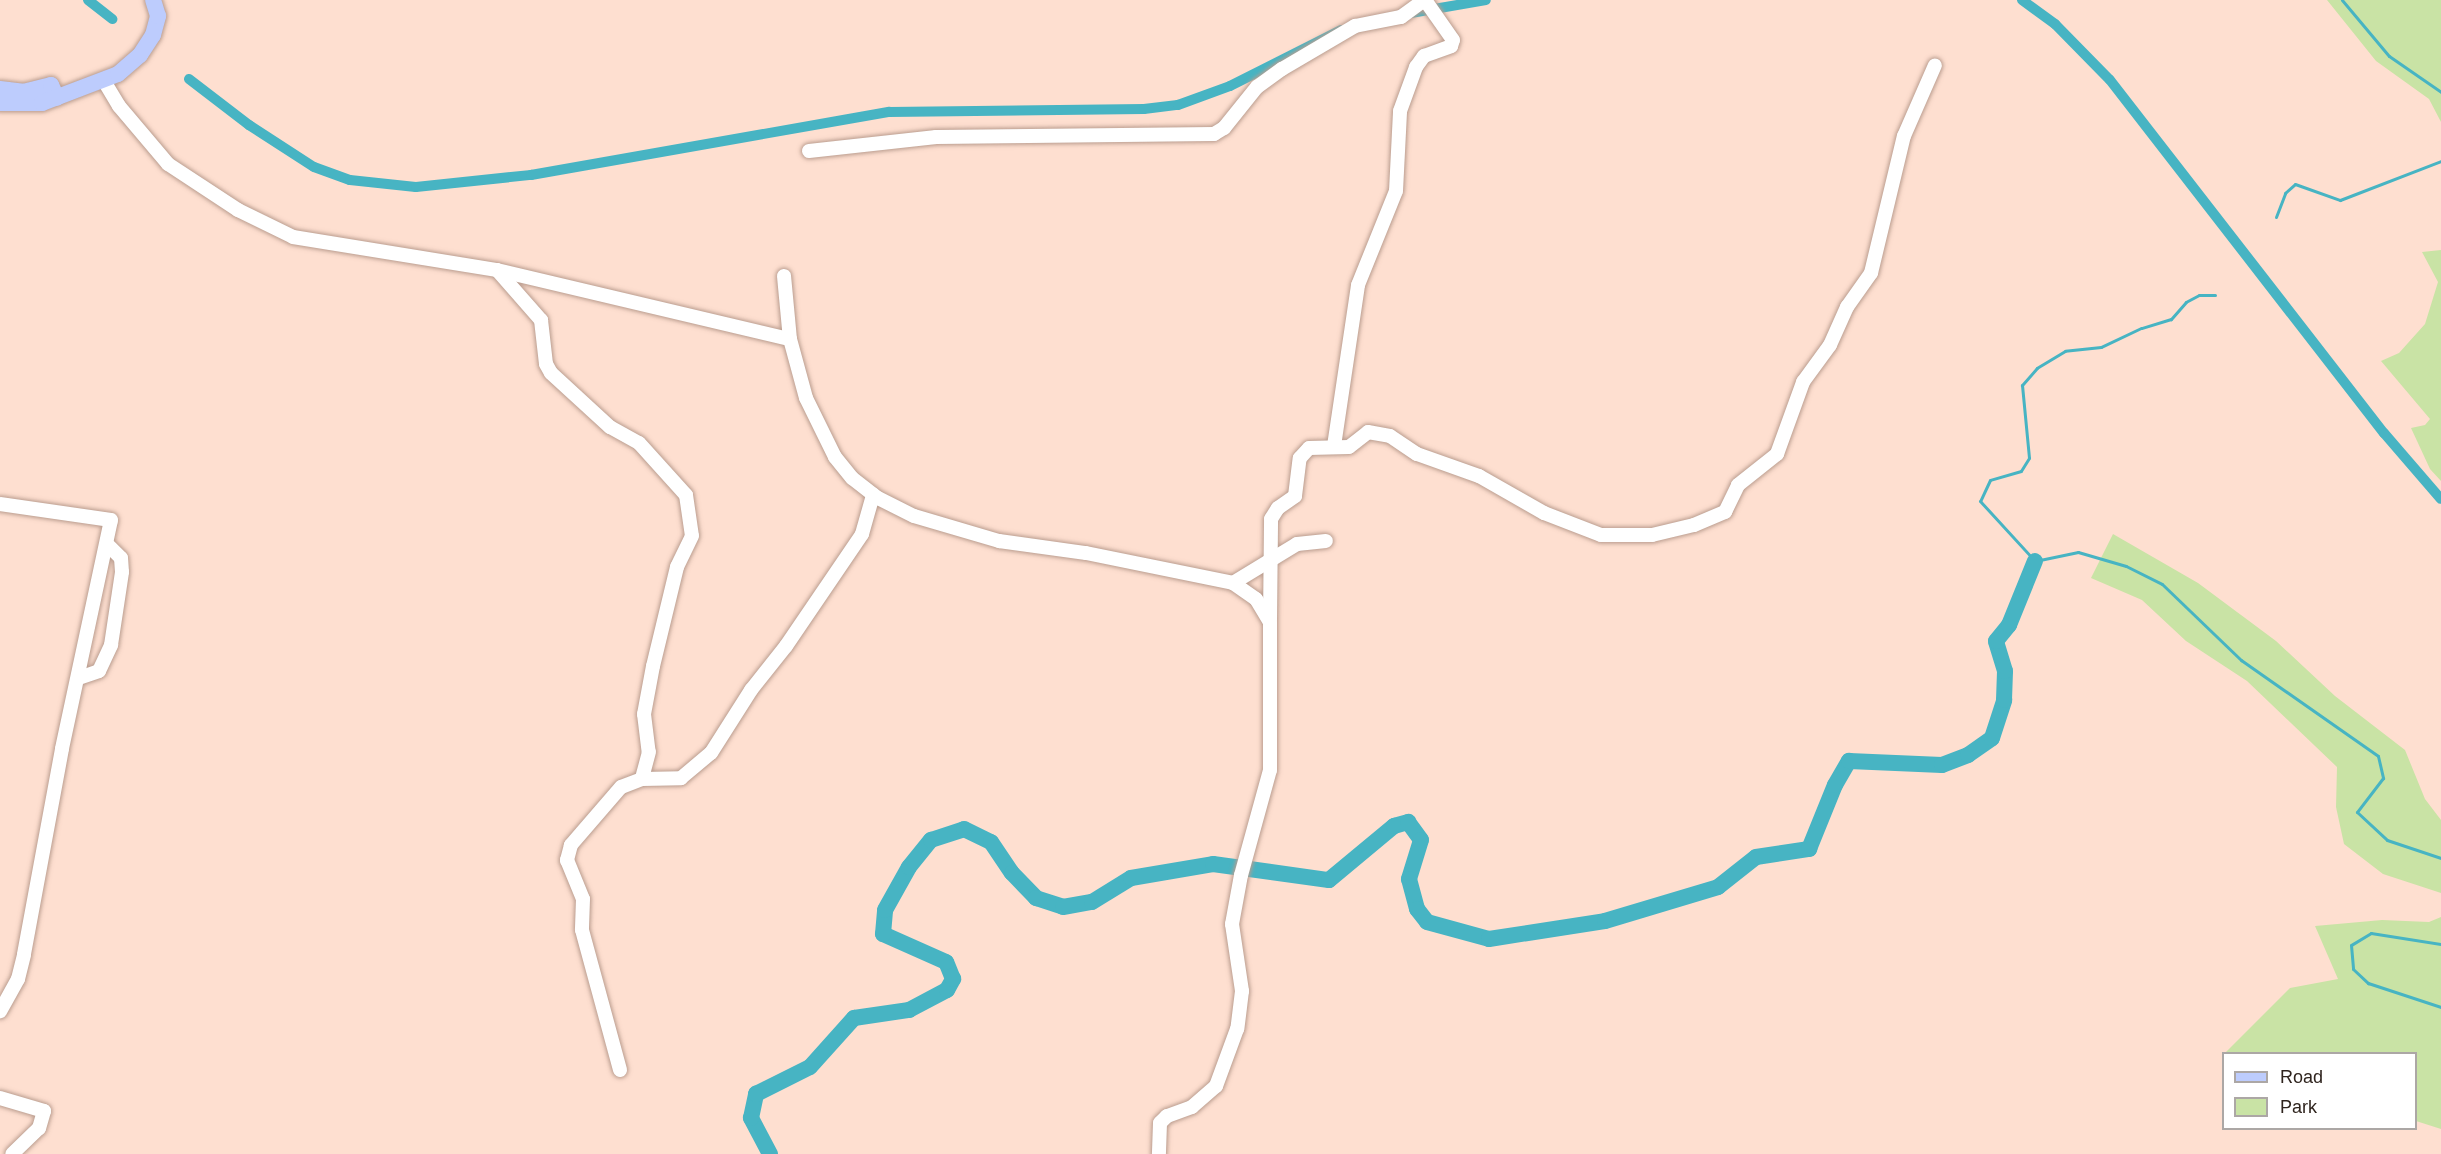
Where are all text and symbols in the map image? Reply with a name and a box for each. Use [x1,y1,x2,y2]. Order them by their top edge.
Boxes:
legend [2222,1052,2417,1130]
text: Road [2280,1067,2323,1087]
text: Park [2280,1097,2317,1117]

